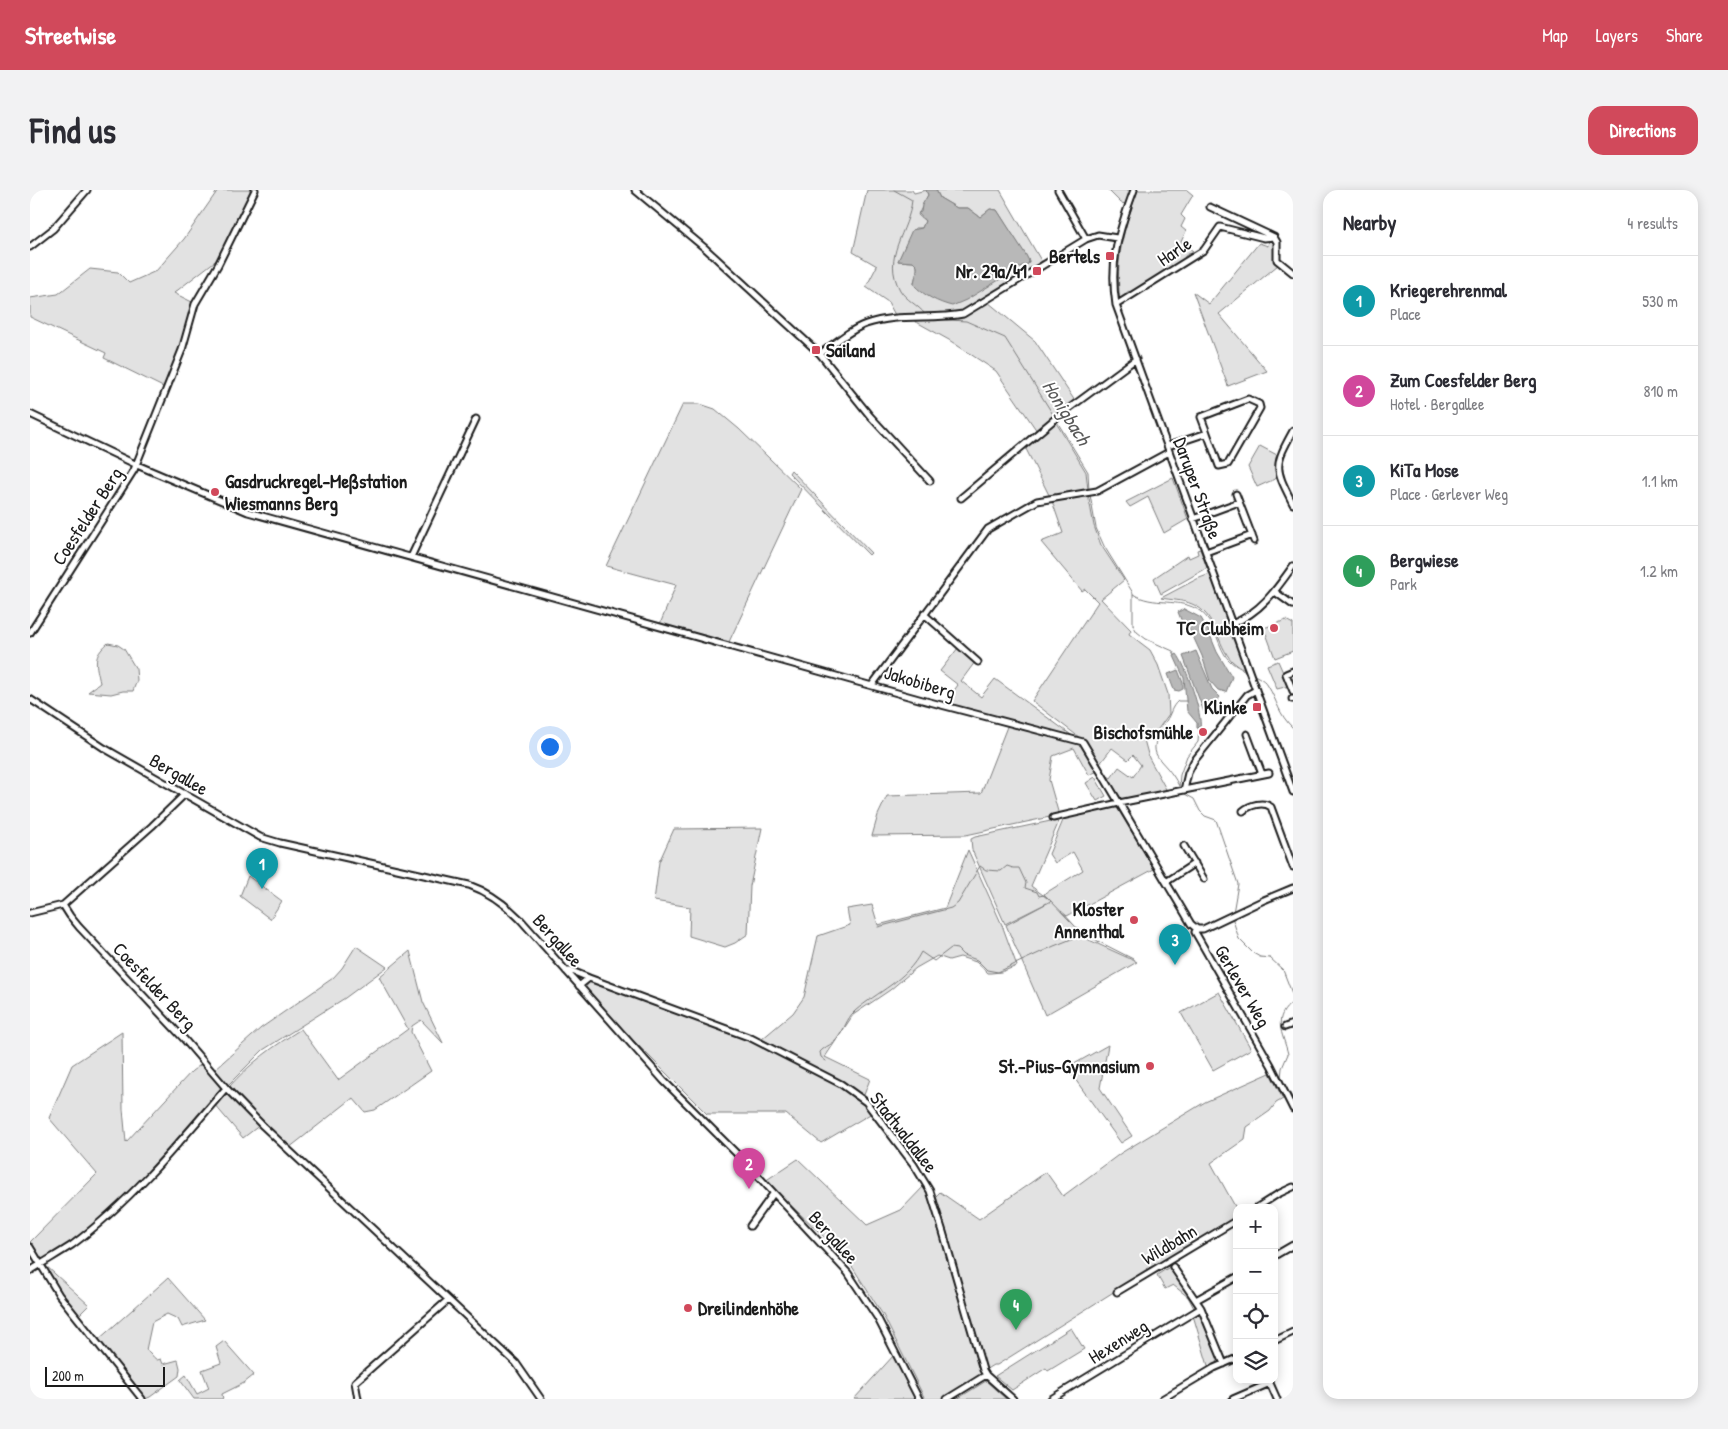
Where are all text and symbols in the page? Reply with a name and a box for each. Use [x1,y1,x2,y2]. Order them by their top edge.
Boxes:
text: Streetwise [25,19,116,51]
text: Map [1542,23,1568,48]
text: Layers [1596,23,1638,48]
text: Share [1666,23,1703,48]
button: Directions [1588,106,1698,155]
text: Find us [30,107,116,154]
text: Nearby [1343,208,1396,237]
text: 4 results [1627,212,1678,234]
street label: Harle [1152,230,1197,272]
place label: Bertels [1049,243,1101,269]
marker: Bertels [1104,250,1116,262]
place label: Nr. 29a/41 [956,258,1027,284]
marker: Nr. 29a/41 [1031,265,1043,277]
text: Kriegerehrenmal [1390,277,1507,303]
text: 1 [1356,290,1362,312]
text: 530 m [1642,290,1678,312]
text: Place [1390,303,1421,325]
place label: Sailand [826,337,876,363]
marker: Sailand [810,344,822,356]
text: Zum Coesfelder Berg [1390,367,1537,393]
water label: Honigbach [1036,374,1098,452]
text: 2 [1355,380,1363,402]
text: 810 m [1644,380,1678,402]
text: Hotel · Bergallee [1390,393,1484,415]
street label: Daruper Straße [1168,434,1229,543]
text: KiTa Mose [1390,457,1459,483]
street label: Coesfelder Berg [46,462,128,570]
place label: Gasdruckregel-Meßstation Wiesmanns Berg [225,468,408,517]
text: 3 [1355,470,1363,492]
text: 1.1 km [1642,470,1678,492]
text: Place · Gerlever Weg [1390,483,1508,505]
marker: Gasdruckregel-Meßstation Wiesmanns Berg [209,486,221,498]
text: Bergwiese [1390,547,1458,573]
text: 4 [1356,560,1362,582]
text: 1.2 km [1640,560,1678,582]
text: Park [1390,573,1417,595]
place label: TC Clubheim [1176,615,1264,641]
marker: TC Clubheim [1268,622,1280,634]
street label: Jakobiberg [881,659,959,705]
place label: Klinke [1204,694,1247,720]
marker: Klinke [1251,701,1263,713]
place label: Bischofsmühle [1094,719,1193,745]
marker: Bischofsmühle [1197,726,1209,738]
your location [537,734,563,760]
street label: Bergallee [145,747,213,801]
pin: 1 [246,848,278,889]
place label: Kloster Annenthal [1054,896,1125,944]
street label: Bergallee [527,908,589,973]
marker: Kloster Annenthal [1128,914,1140,926]
pin: 3 [1159,924,1191,965]
street label: Coesfelder Berg [107,936,203,1036]
street label: Gerlever Weg [1209,940,1277,1032]
place label: St.-Pius-Gymnasium [999,1053,1140,1080]
marker: St.-Pius-Gymnasium [1144,1060,1156,1072]
street label: Stadtwaldallee [864,1086,944,1178]
pin: 2 [733,1148,765,1189]
map controls [1233,1204,1278,1384]
button: + [1233,1204,1278,1249]
street label: Bergallee [803,1205,865,1270]
street label: Wildbahn [1136,1217,1202,1271]
button: − [1233,1249,1278,1294]
pin: 4 [1000,1289,1032,1330]
button: locate [1233,1294,1278,1339]
place label: Dreilindenhöhe [698,1295,799,1321]
marker: Dreilindenhöhe [682,1302,694,1314]
street label: Hexenweg [1083,1313,1153,1369]
button: layers [1233,1339,1278,1384]
scale bar [45,1364,165,1387]
text: 200 m [52,1366,84,1385]

